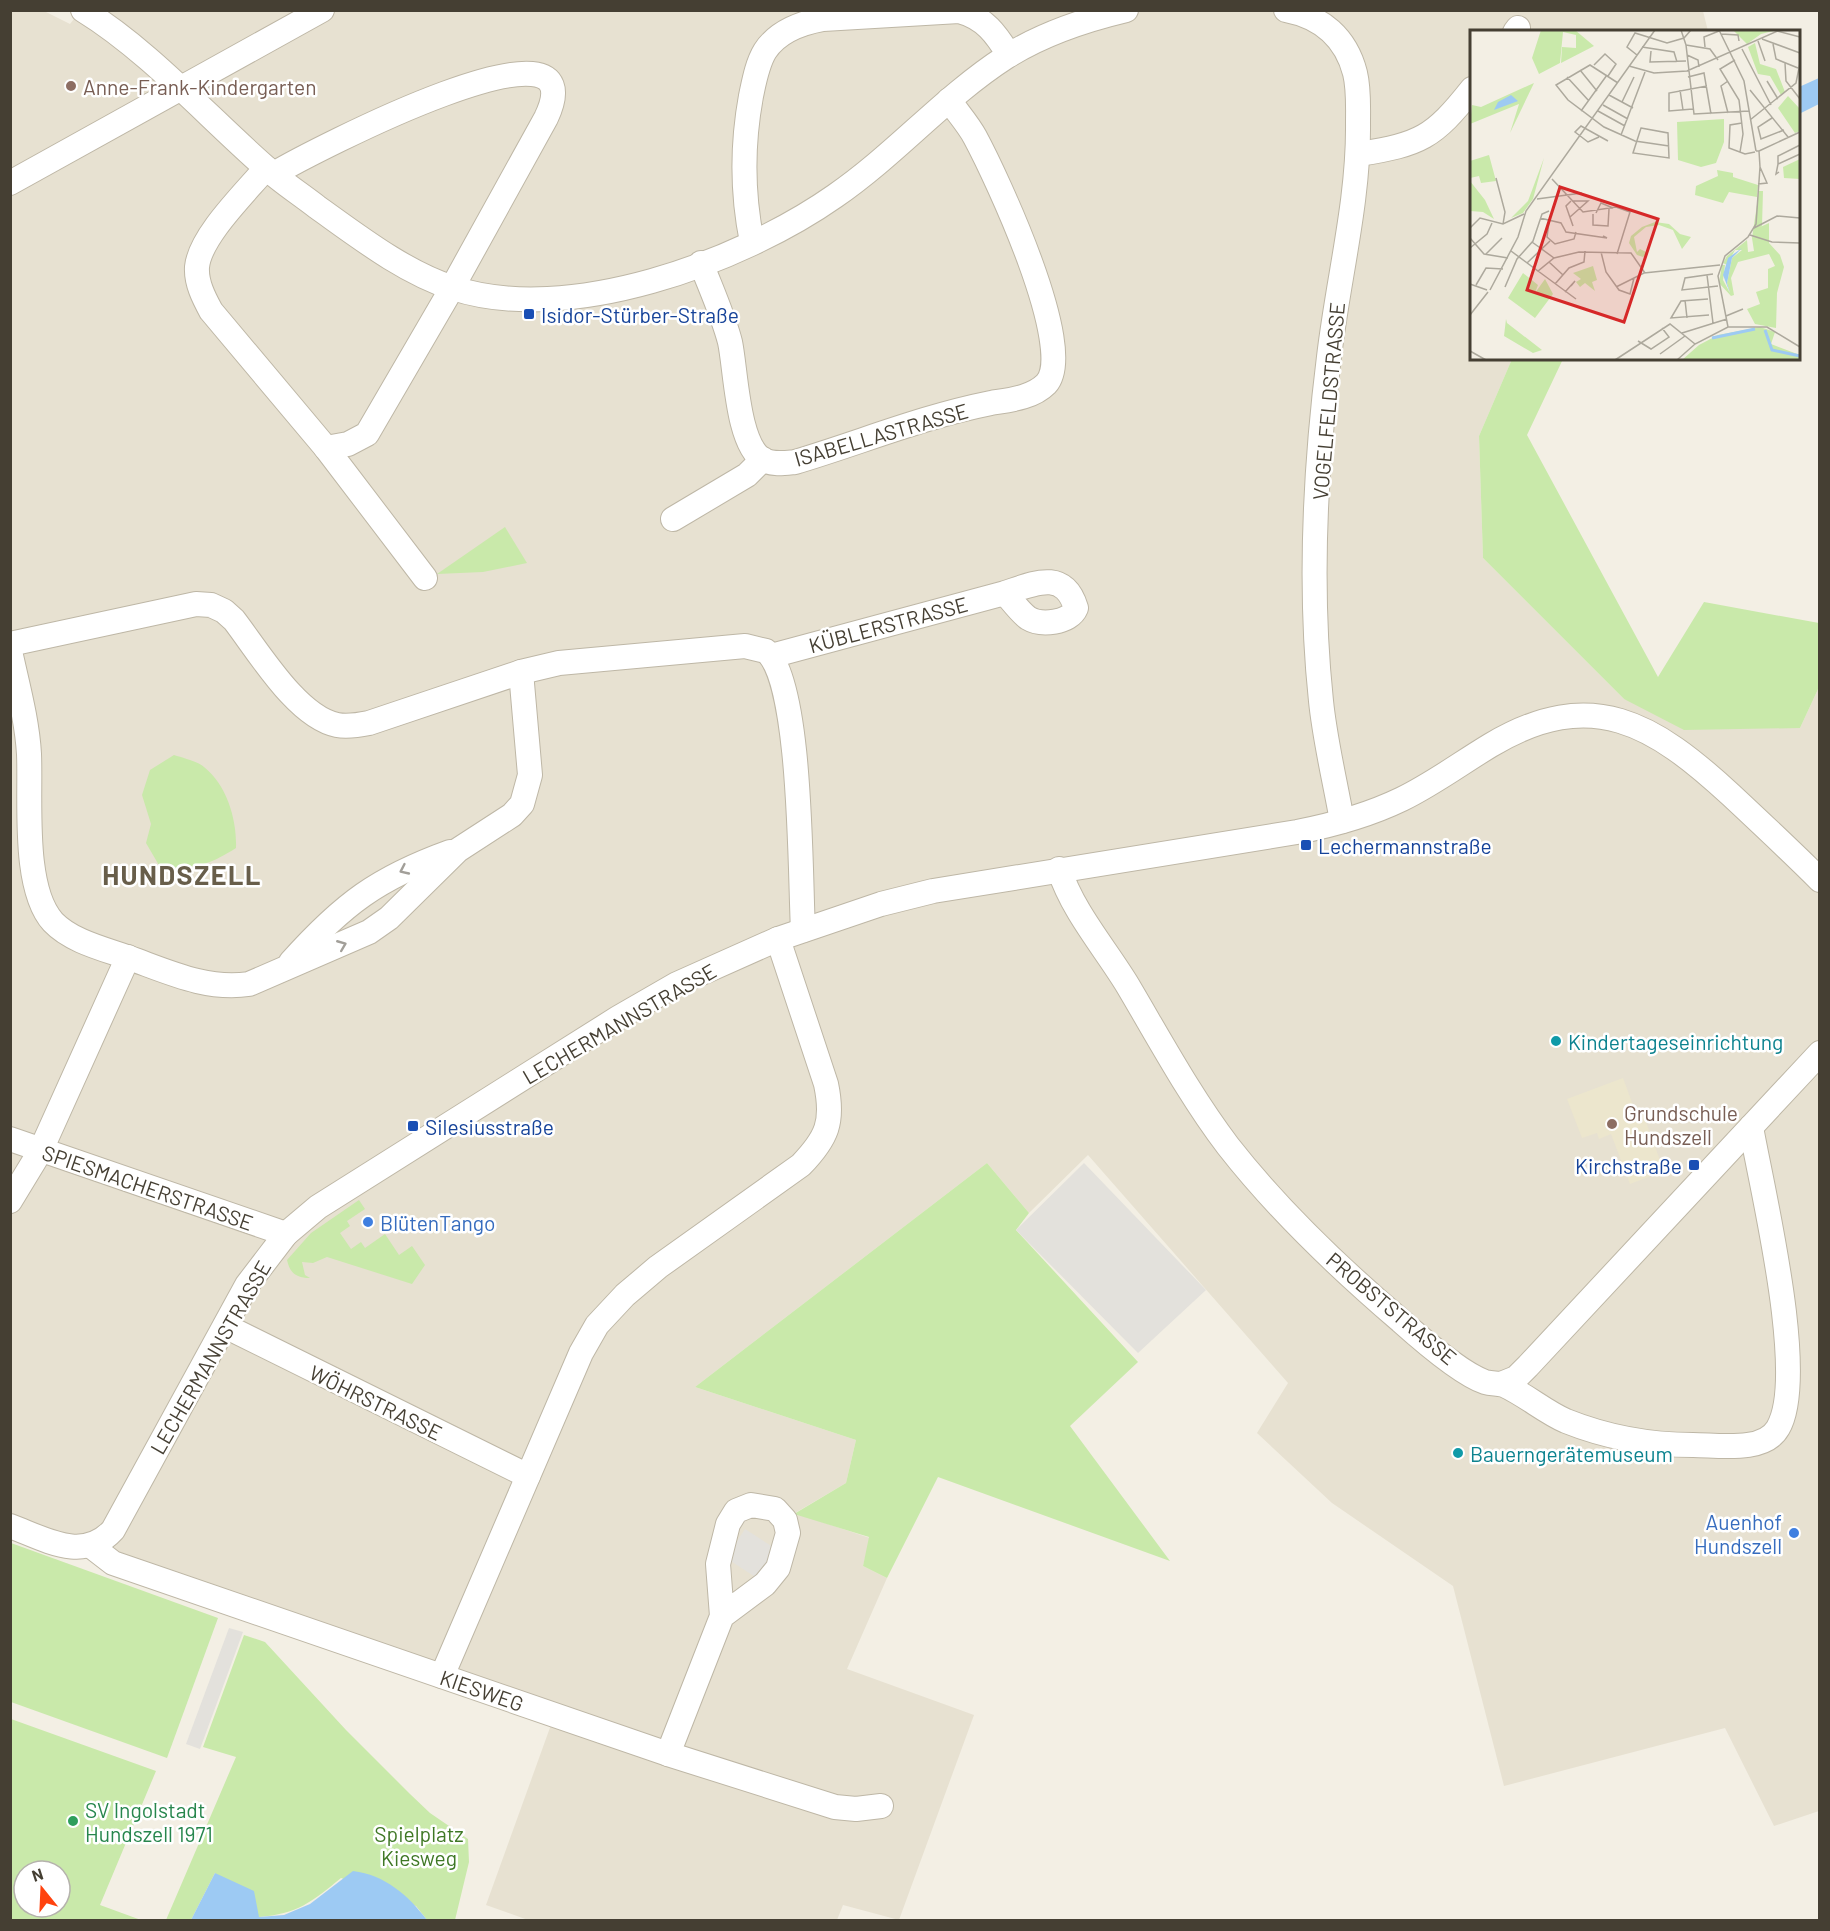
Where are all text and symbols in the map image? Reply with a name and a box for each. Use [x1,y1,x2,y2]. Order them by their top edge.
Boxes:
inset map [1470,30,1800,360]
place label: Anne-Frank-Kindergarten [83,74,317,99]
marker: Anne-Frank-Kindergarten [64,79,78,93]
street label: VOGELFELDSTRASSE [1307,301,1349,501]
place label: Isidor-Stürber-Straße [541,302,739,327]
marker: Isidor-Stürber-Straße [522,307,536,321]
street label: ISABELLASTRASSE [791,397,971,471]
street label: KÜBLERSTRASSE [806,591,970,657]
place label: Lechermannstraße [1318,833,1492,858]
marker: Lechermannstraße [1299,838,1313,852]
district label: HUNDSZELL [102,858,262,890]
one-way arrow [399,863,410,875]
one-way arrow [336,940,347,952]
street label: LECHERMANNSTRASSE [518,957,720,1089]
place label: Kindertageseinrichtung [1568,1029,1783,1054]
marker: Kindertageseinrichtung [1549,1034,1563,1048]
place label: Grundschule Hundszell [1624,1100,1738,1149]
place label: Silesiusstraße [425,1114,554,1139]
marker: Grundschule Hundszell [1605,1117,1619,1131]
marker: Silesiusstraße [406,1119,420,1133]
street label: SPIESMACHERSTRASSE [39,1139,257,1235]
place label: Kirchstraße [1575,1153,1682,1178]
marker: Kirchstraße [1687,1158,1701,1172]
place label: BlütenTango [380,1210,496,1235]
marker: BlütenTango [361,1215,375,1229]
street label: PROBSTSTRASSE [1322,1246,1462,1370]
street label: LECHERMANNSTRASSE [144,1256,276,1458]
street label: WÖHRSTRASSE [306,1359,446,1445]
place label: Bauerngerätemuseum [1470,1441,1673,1466]
marker: Bauerngerätemuseum [1451,1446,1465,1460]
place label: Auenhof Hundszell [1694,1509,1782,1558]
marker: Auenhof Hundszell [1787,1526,1801,1540]
street label: KIESWEG [437,1664,527,1716]
place label: SV Ingolstadt Hundszell 1971 [85,1797,213,1846]
marker: SV Ingolstadt Hundszell 1971 [66,1814,80,1828]
park label: Spielplatz Kiesweg [374,1821,464,1870]
north arrow [12,1859,72,1919]
text: N [29,1864,45,1885]

